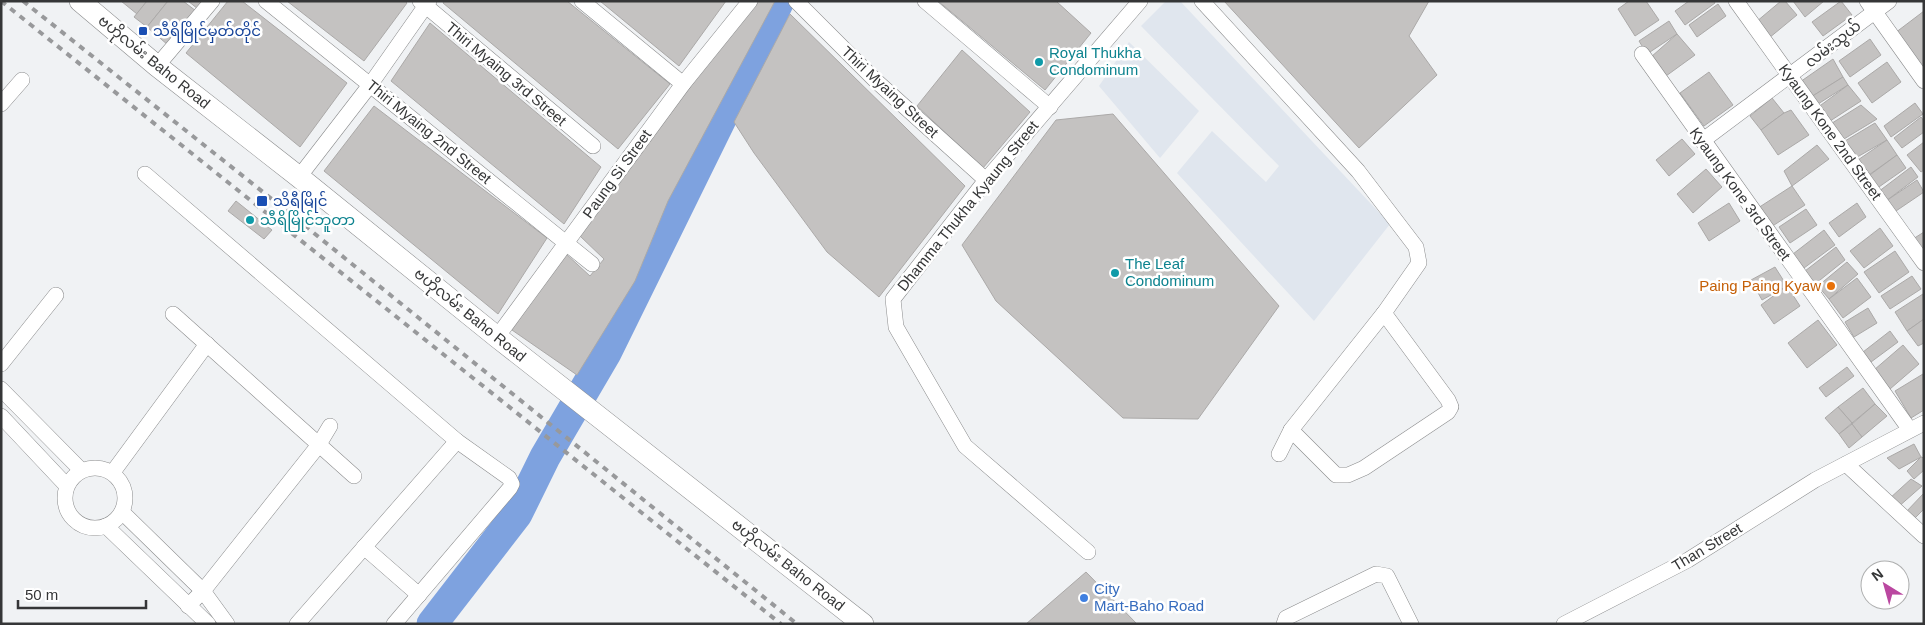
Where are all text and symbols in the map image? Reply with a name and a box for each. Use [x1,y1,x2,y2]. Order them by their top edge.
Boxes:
street label: ဗဟိုလမ်း Baho Road [93,11,214,115]
street label: လမ်းသွယ် [1801,16,1866,73]
street label: Thiri Myaing 3rd Street [443,18,571,129]
place label: သီရိမြိုင်မှတ်တိုင် [153,21,261,43]
marker: သီရိမြိုင်မှတ်တိုင် [137,25,149,37]
street label: Thiri Myaing Street [839,42,943,141]
place label: Royal Thukha Condominum [1049,44,1142,78]
marker: Royal Thukha Condominum [1033,56,1045,68]
street label: Kyaung Kone 2nd Street [1775,61,1886,203]
street label: Thiri Myaing 2nd Street [364,76,496,188]
street label: Dhamma Thukha Kyaung Street [894,117,1042,294]
street label: Kyaung Kone 3rd Street [1686,124,1795,264]
street label: Paung Si Street [579,126,655,221]
place label: သိရီမြိုင် [273,191,327,213]
marker: သိရီမြိုင် [255,194,269,208]
place label: သီရိမြိုင်ဘူတာ [260,210,355,232]
marker: သီရိမြိုင်ဘူတာ [244,214,256,226]
place label: The Leaf Condominum [1125,255,1214,289]
street label: ဗဟိုလမ်း Baho Road [409,264,530,368]
marker: The Leaf Condominum [1109,267,1121,279]
place label: Paing Paing Kyaw [1699,277,1821,294]
marker: Paing Paing Kyaw [1825,280,1837,292]
street label: ဗဟိုလမ်း Baho Road [726,514,849,617]
street label: Than Street [1669,519,1745,574]
north arrow [1860,560,1910,610]
text: N [1868,565,1886,584]
scale bar [18,578,145,610]
place label: City Mart-Baho Road [1094,580,1204,614]
text: 50 m [25,586,58,603]
marker: City Mart-Baho Road [1078,592,1090,604]

